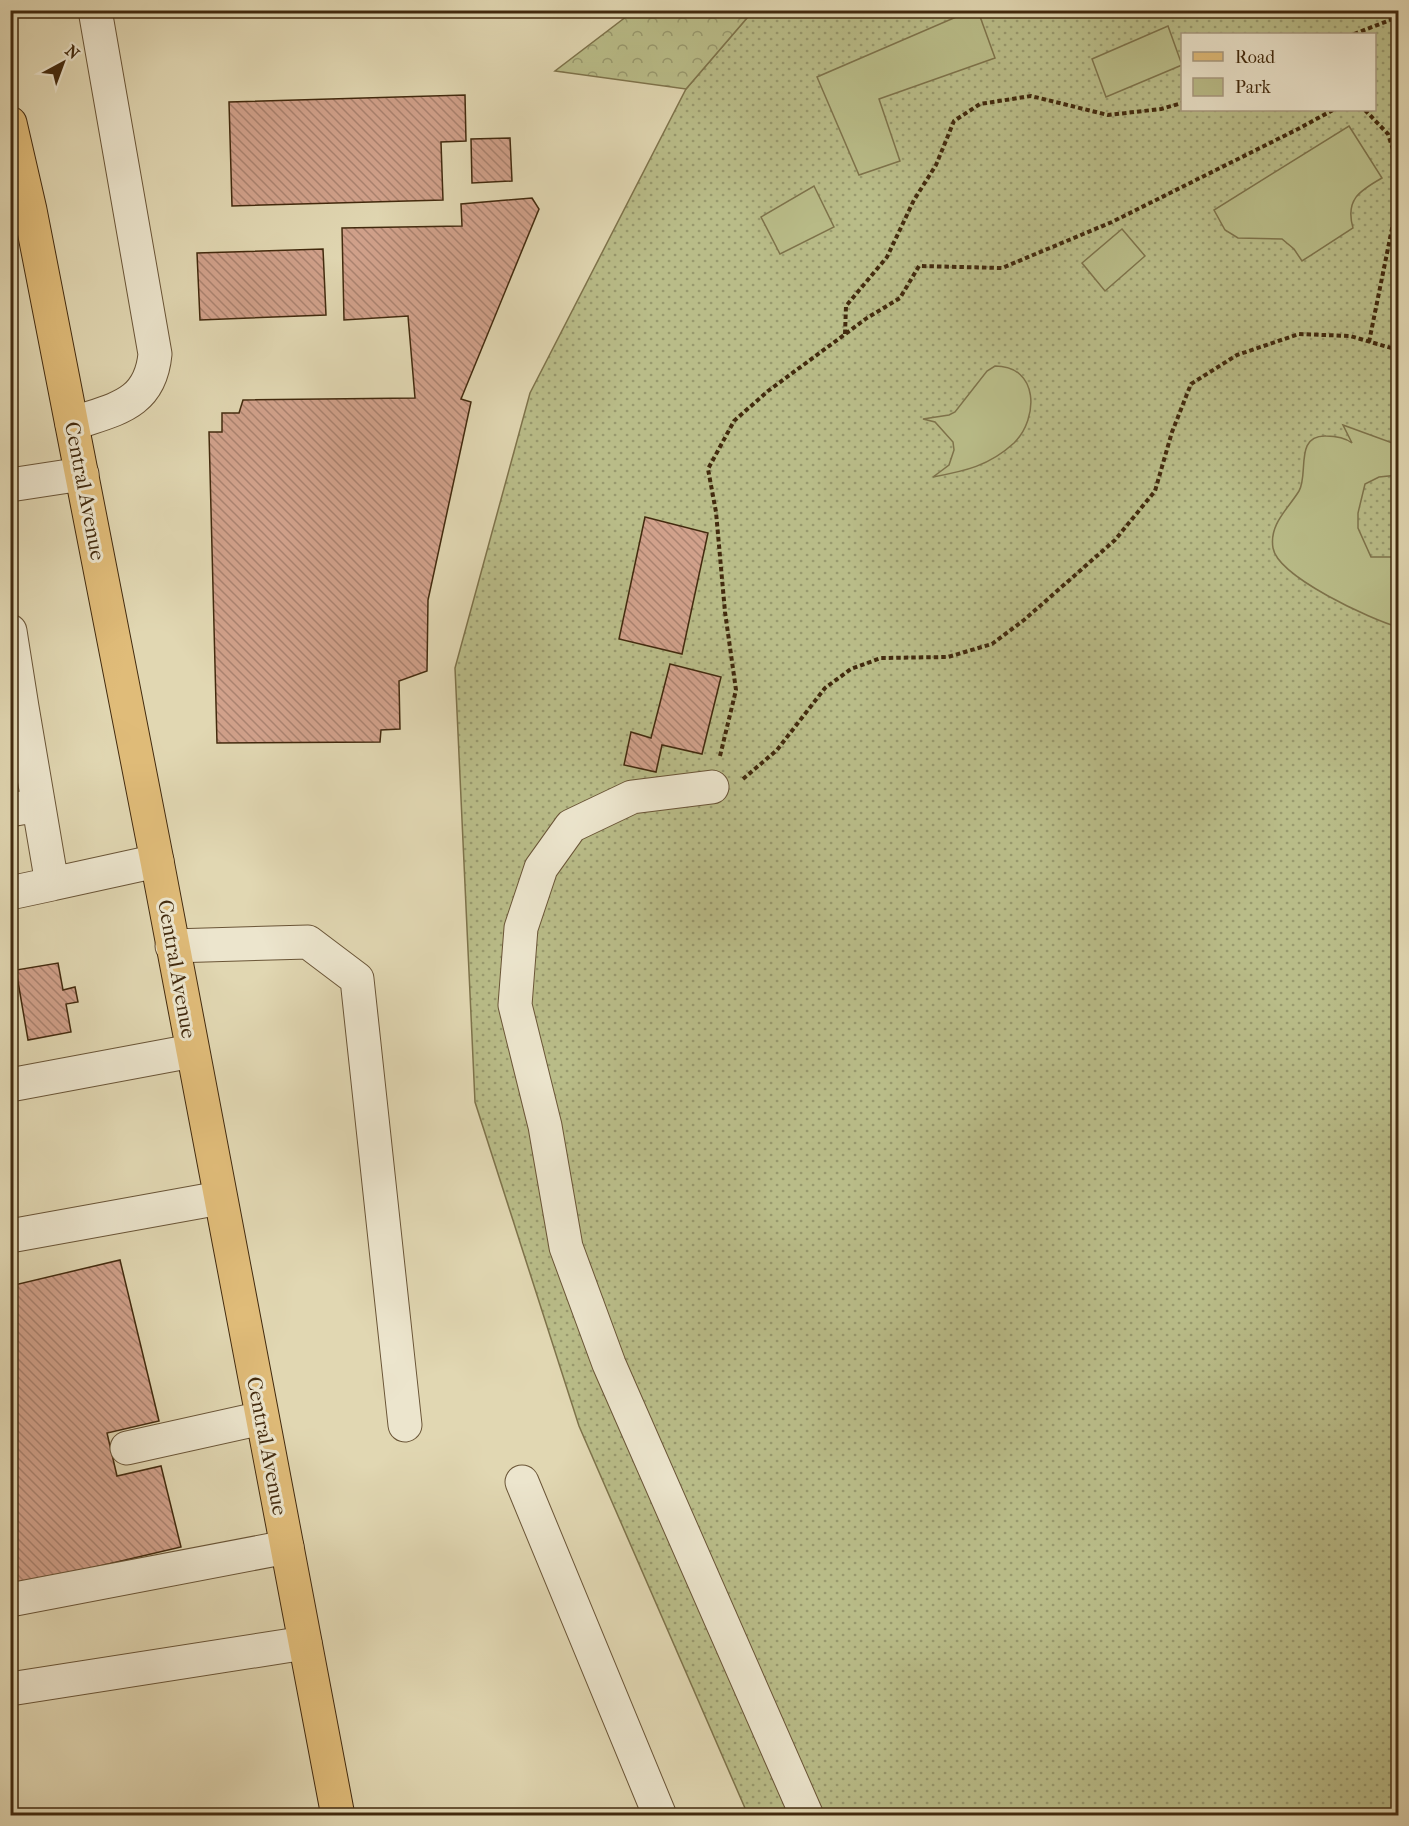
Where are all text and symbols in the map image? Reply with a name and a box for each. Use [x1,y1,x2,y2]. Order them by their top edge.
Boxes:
north arrow [33,33,93,93]
legend [1181,33,1376,111]
text: N [62,41,84,64]
text: Road [1235,47,1275,68]
text: Park [1235,77,1272,98]
street label: Central Avenue [60,420,110,562]
street label: Central Avenue [153,898,201,1040]
street label: Central Avenue [242,1375,292,1517]

